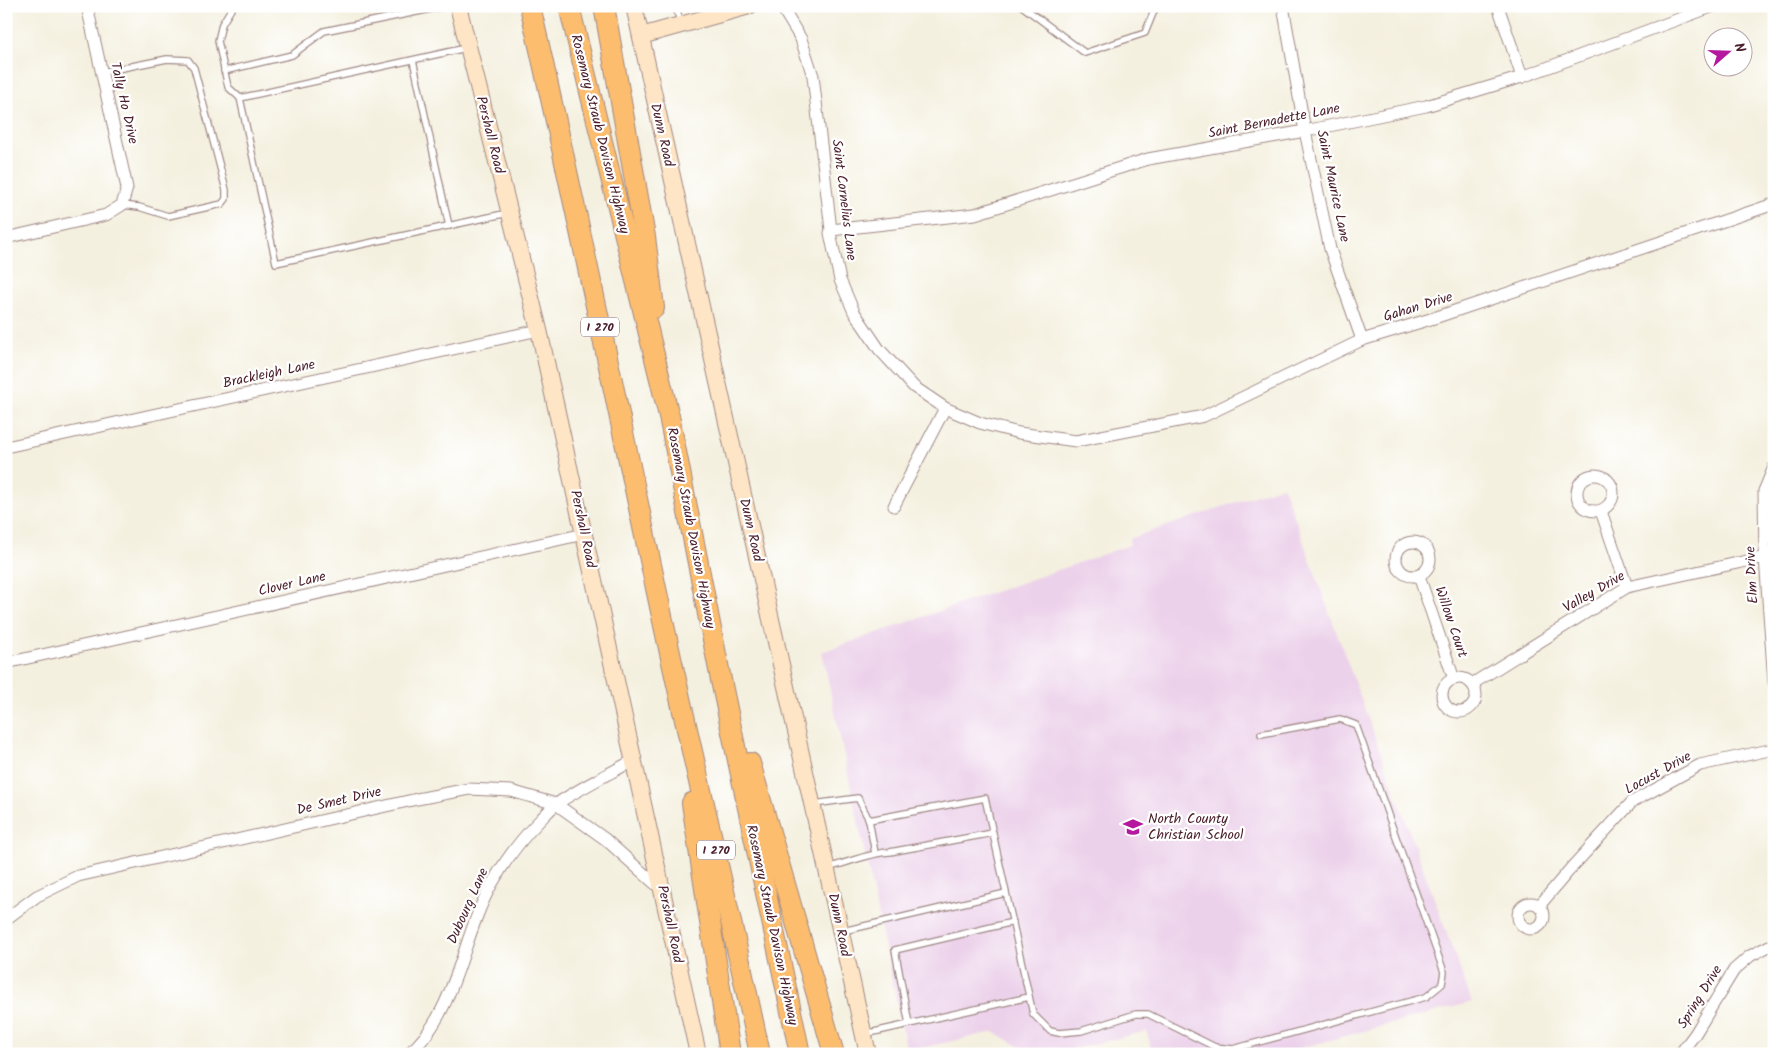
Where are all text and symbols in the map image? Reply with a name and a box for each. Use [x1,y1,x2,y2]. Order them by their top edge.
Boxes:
north arrow [1702,28,1752,78]
street label: Rosemary Straub Davison Highway [565,32,636,236]
text: N [1727,40,1751,56]
street label: Tally Ho Drive [104,60,144,147]
street label: Pershall Road [470,94,510,177]
street label: Saint Bernadette Lane [1206,97,1342,145]
street label: Dunn Road [644,101,680,170]
street label: Saint Maurice Lane [1310,128,1356,245]
street label: Saint Cornelius Lane [826,138,862,263]
street label: Gahan Drive [1381,286,1456,328]
road number: I 270 [581,318,619,337]
street label: Brackleigh Lane [221,353,318,395]
street label: Rosemary Straub Davison Highway [661,425,721,631]
street label: Pershall Road [564,488,602,571]
street label: Dunn Road [733,496,769,565]
street label: Elm Drive [1739,545,1764,604]
street label: Clover Lane [256,565,329,602]
street label: Valley Drive [1559,565,1630,619]
street label: Willow Court [1429,583,1474,661]
street label: Locust Drive [1621,745,1696,800]
street label: De Smet Drive [295,780,384,821]
place label: North County Christian School [1148,808,1244,846]
school or university icon: North County Christian School [1122,816,1144,838]
street label: Rosemary Straub Davison Highway [740,823,804,1028]
road number: I 270 [697,840,735,860]
street label: Dubourg Lane [441,864,495,948]
street label: Pershall Road [651,883,689,966]
street label: Dunn Road [822,891,857,960]
street label: Spring Drive [1672,960,1729,1033]

